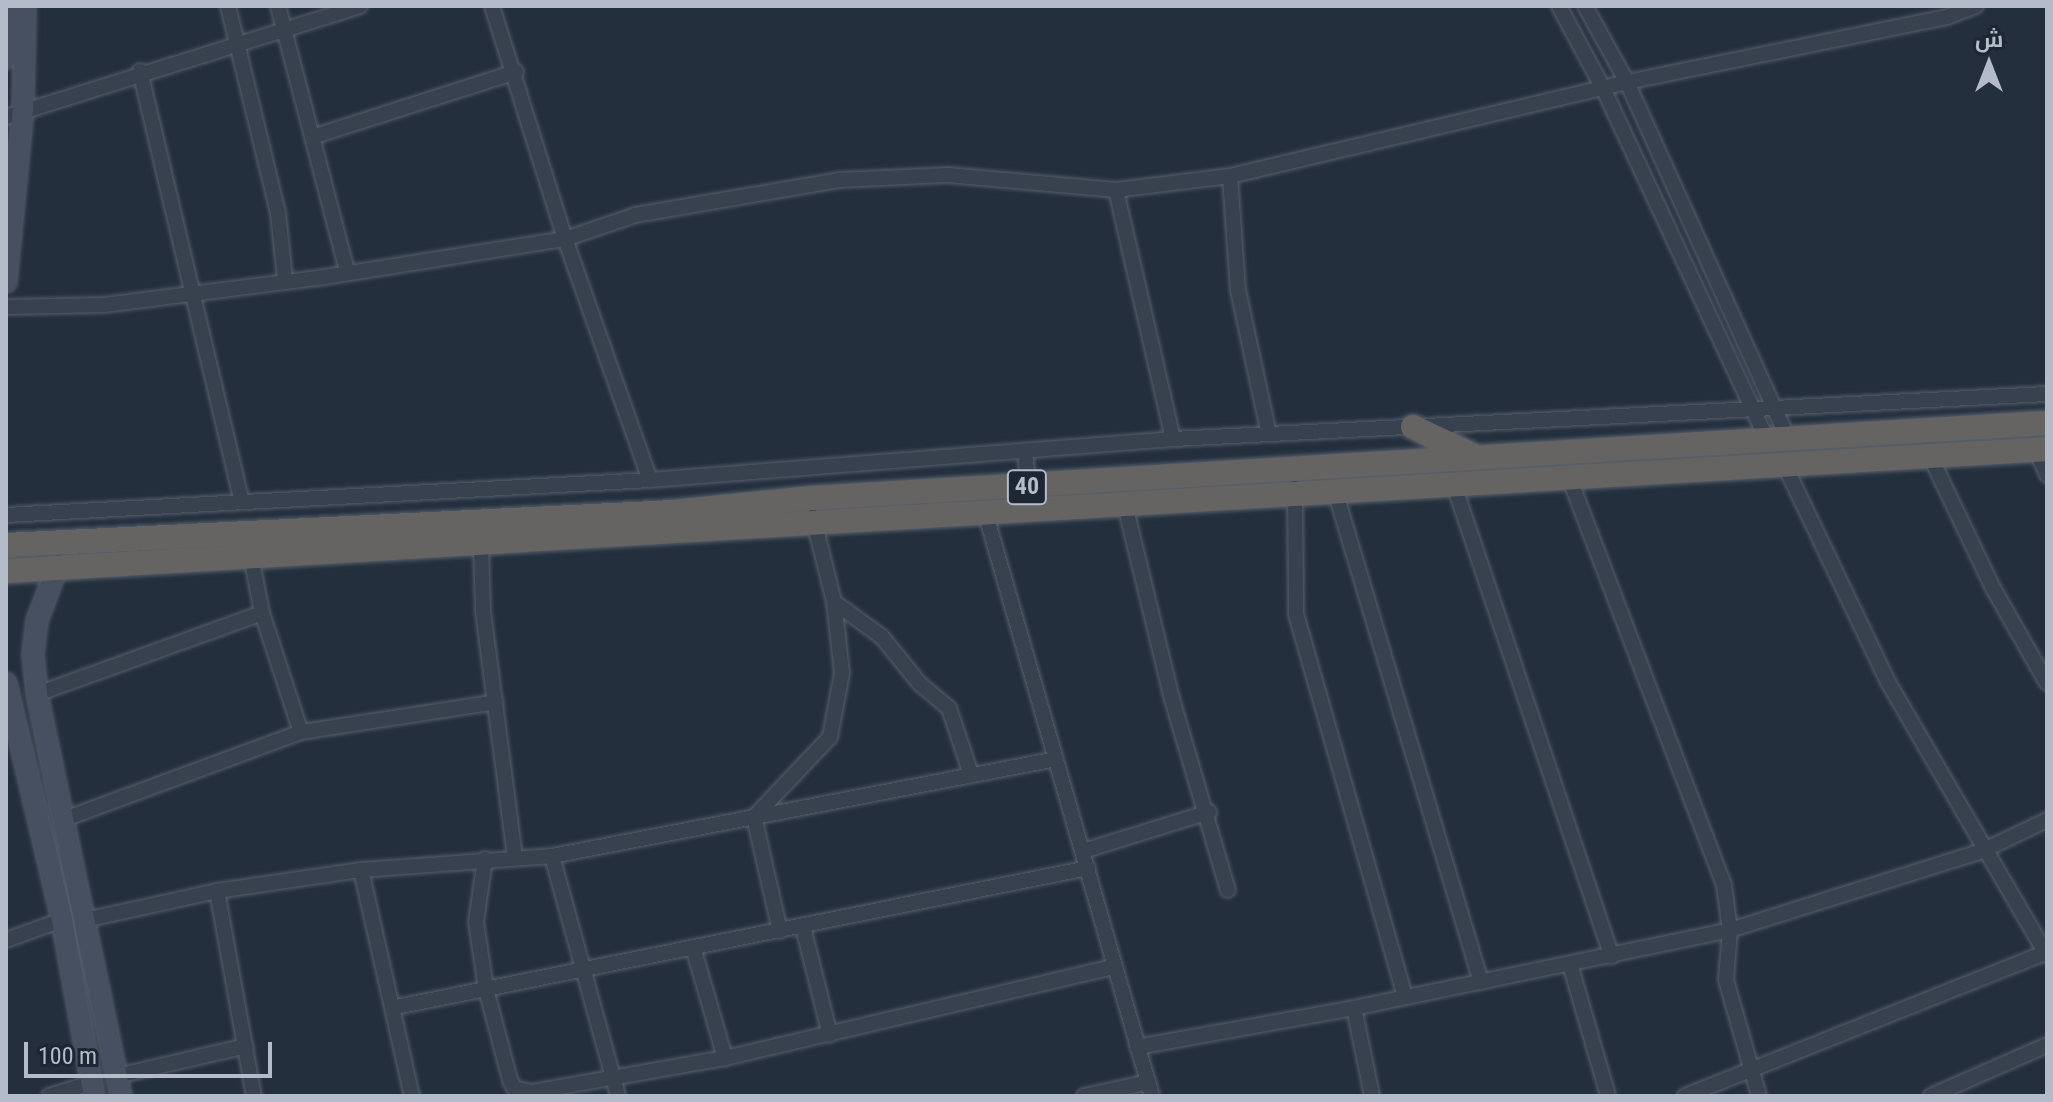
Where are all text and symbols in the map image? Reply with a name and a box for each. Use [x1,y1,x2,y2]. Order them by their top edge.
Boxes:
north arrow [1949,24,2029,104]
text: ش [1975,27,2003,52]
road number: 40 [1005,467,1049,507]
scale bar [28,1026,276,1076]
text: 100 m [38,1042,97,1070]

